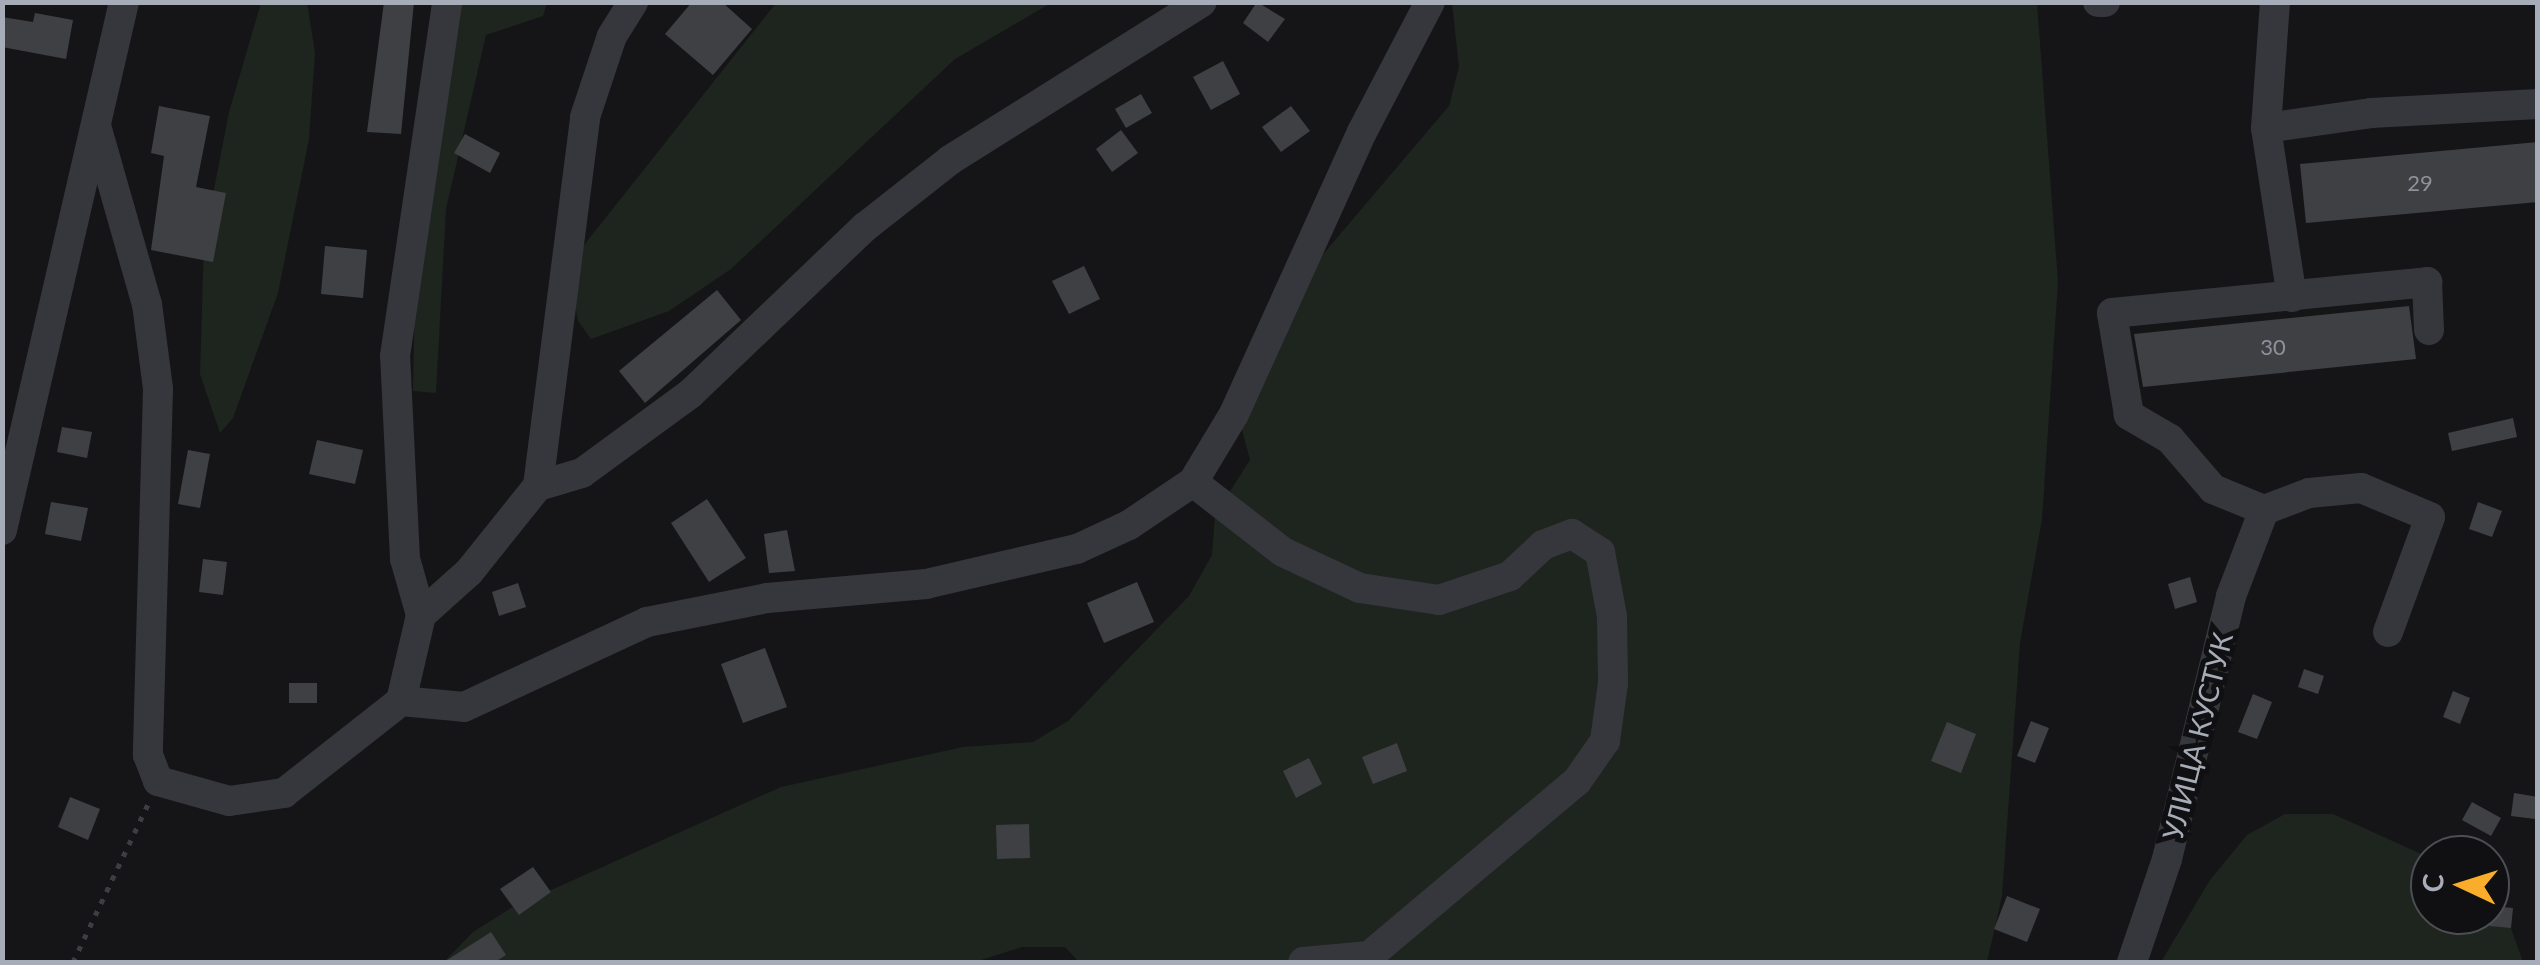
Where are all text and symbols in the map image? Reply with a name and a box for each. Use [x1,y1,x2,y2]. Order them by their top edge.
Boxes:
house number: 29 [2407,170,2433,196]
house number: 30 [2260,334,2286,360]
street label: УЛИЦА КУСТУК [2155,629,2239,843]
north arrow [2410,835,2510,935]
text: С [2414,873,2450,893]

